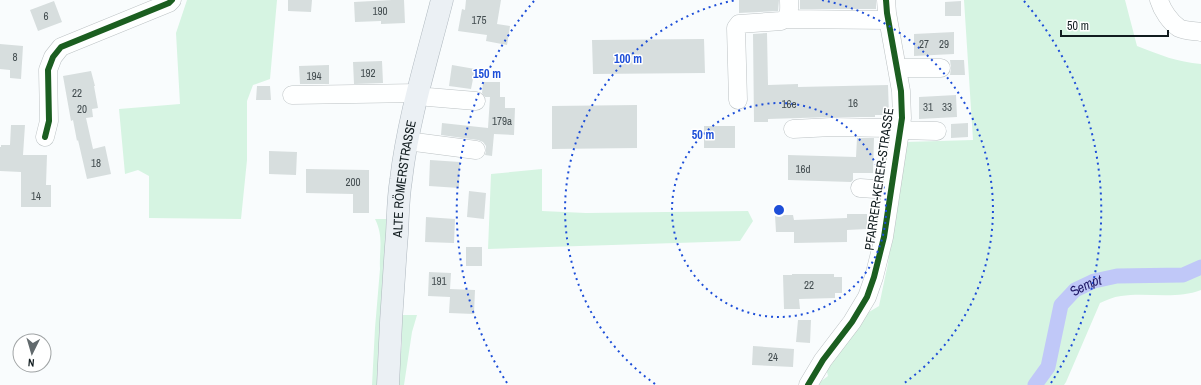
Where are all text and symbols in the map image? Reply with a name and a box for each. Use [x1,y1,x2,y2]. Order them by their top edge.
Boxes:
house number: 190 [372,4,388,18]
house number: 6 [43,9,49,23]
scale bar [1061,12,1168,38]
house number: 175 [471,13,487,27]
text: 50 m [1067,18,1089,34]
house number: 27 [919,37,929,51]
house number: 29 [939,37,949,51]
house number: 8 [12,50,18,64]
text: 100 m [614,51,642,67]
house number: 192 [360,66,376,80]
text: 150 m [473,66,501,82]
house number: 194 [306,69,322,83]
house number: 22 [72,86,82,100]
house number: 16 [848,96,858,110]
house number: 16e [781,97,797,111]
house number: 31 [923,100,933,114]
house number: 33 [942,100,952,114]
house number: 20 [77,102,87,116]
street label: PFARRER-KERER-STRASSE [861,107,897,251]
house number: 179a [492,114,512,128]
street label: ALTE RÖMERSTRASSE [388,118,420,239]
text: 50 m [692,127,714,143]
house number: 18 [91,156,101,170]
house number: 16d [795,162,811,176]
house number: 200 [345,175,361,189]
house number: 14 [31,189,41,203]
centre of rings [772,203,786,217]
water label: Sempt [1065,270,1104,300]
house number: 191 [431,274,447,288]
house number: 22 [804,278,814,292]
north arrow [12,333,52,373]
house number: 24 [768,350,778,364]
text: N [27,356,35,370]

